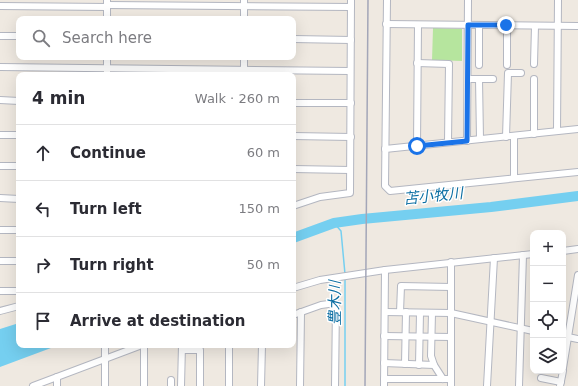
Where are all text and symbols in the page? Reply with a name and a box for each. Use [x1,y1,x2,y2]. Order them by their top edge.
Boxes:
search box [16,16,296,60]
route end [497,16,515,34]
icon: search [30,27,52,49]
text: Search here [62,29,152,47]
text: 4 min [32,88,85,108]
text: Walk · 260 m [195,91,280,106]
route start [408,137,426,155]
icon: ahead [32,142,54,164]
text: Continue [70,144,146,162]
text: 60 m [247,145,280,160]
water label: 苫小牧川 [402,184,466,208]
icon: left [32,198,54,220]
text: Turn left [70,200,142,218]
text: 150 m [238,201,280,216]
map controls [530,230,566,374]
button: + [530,230,566,266]
icon: right [32,254,54,276]
text: Turn right [70,256,154,274]
text: 50 m [247,257,280,272]
button: − [530,266,566,302]
water label: 豊木川 [326,279,344,326]
button: locate [530,302,566,338]
icon: arrive [32,310,54,332]
text: Arrive at destination [70,312,245,330]
button: layers [530,338,566,374]

